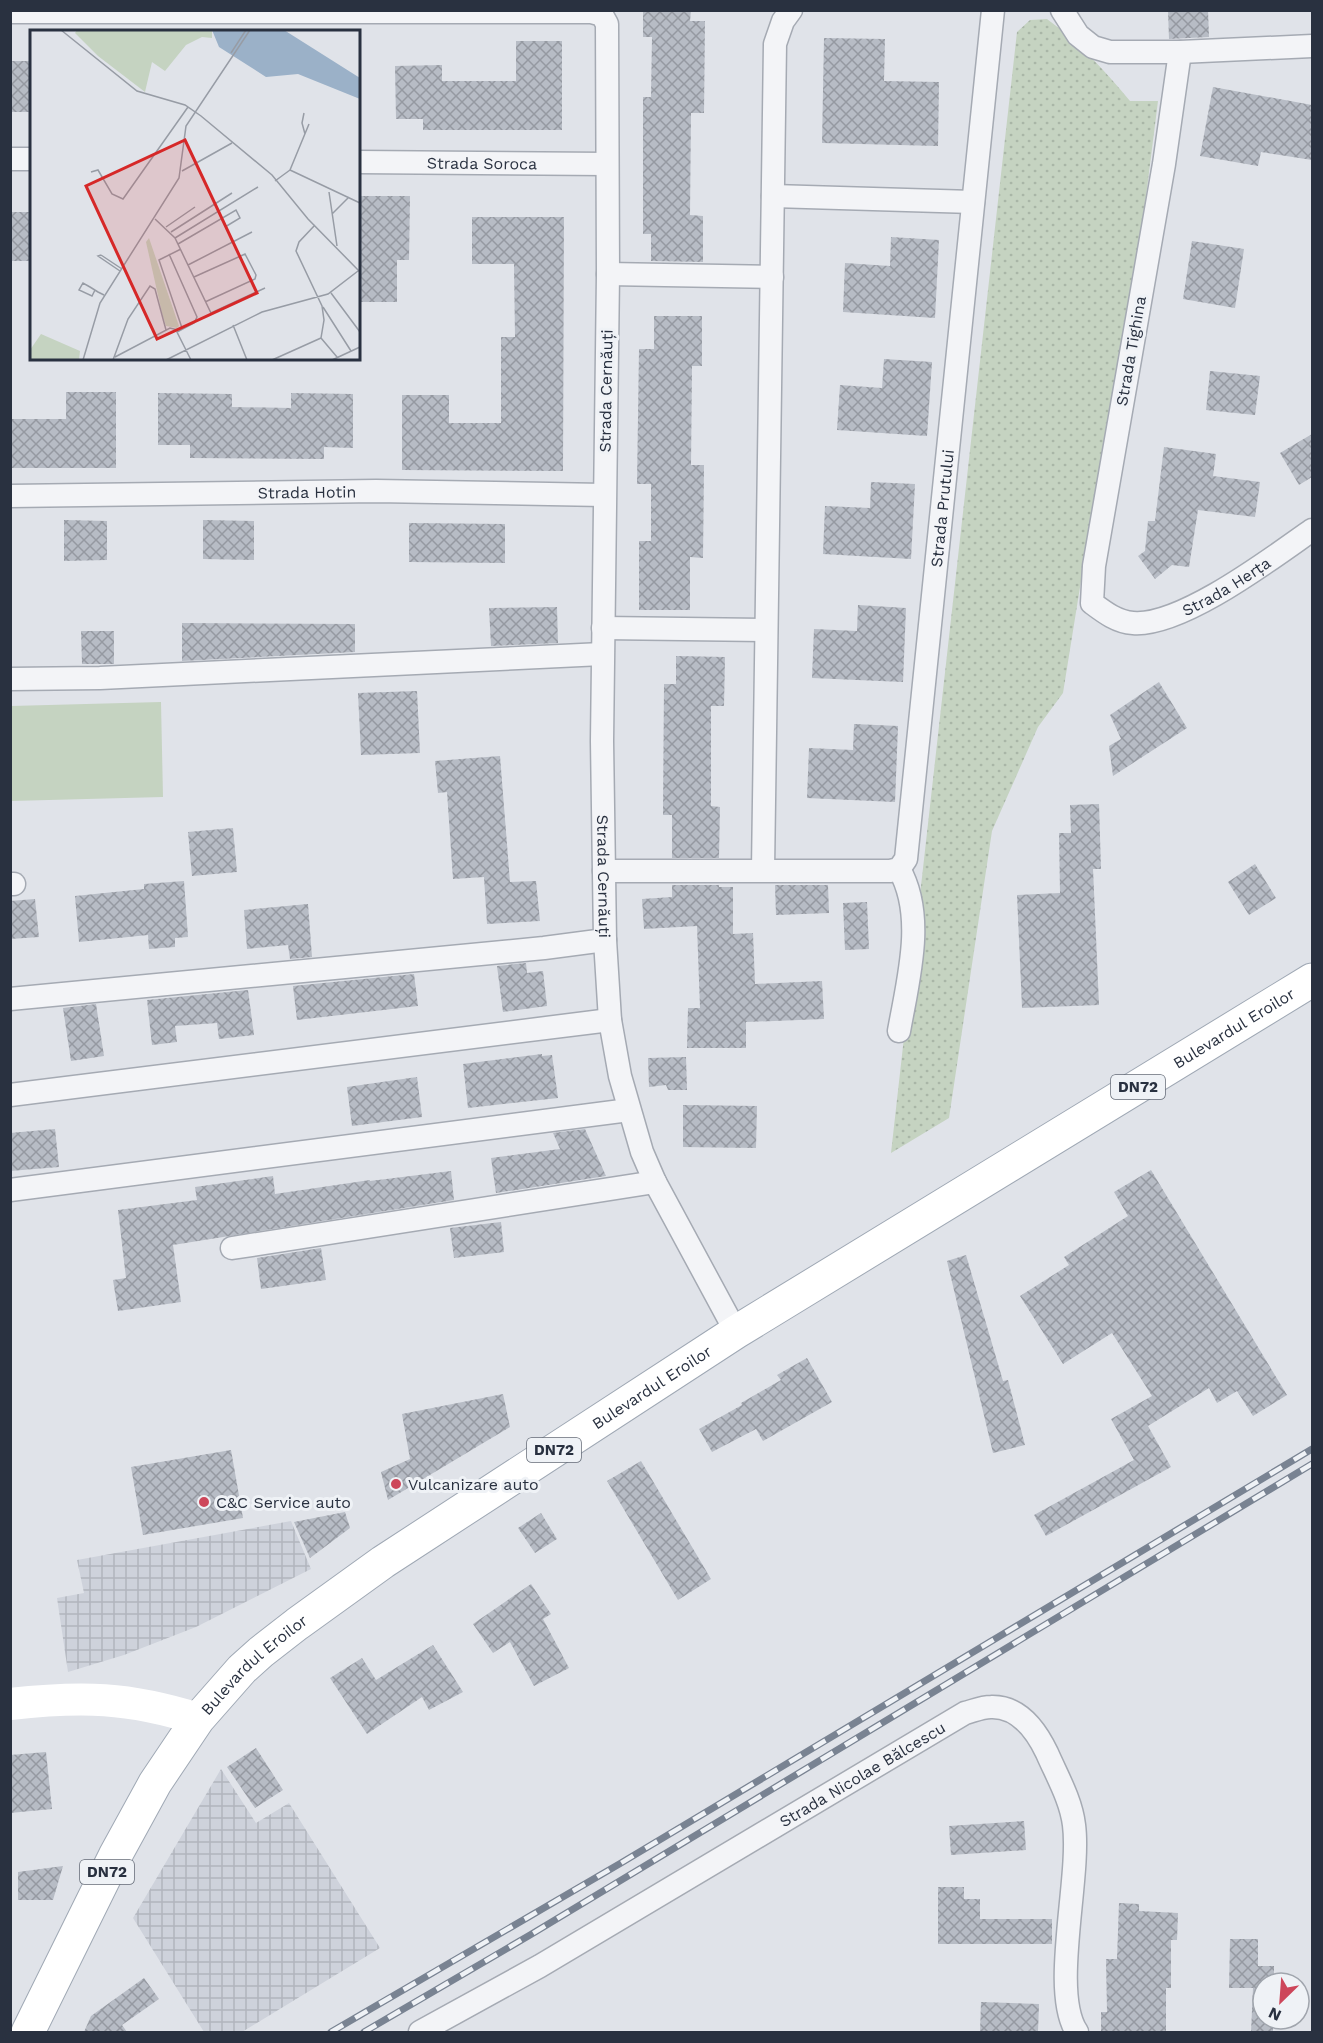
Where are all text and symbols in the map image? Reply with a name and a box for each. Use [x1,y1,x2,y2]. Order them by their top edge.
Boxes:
inset map [30,30,360,360]
street label: Strada Soroca [427,153,537,173]
street label: Strada Tighina [1112,295,1150,407]
street label: Strada Cernăuți [595,329,617,453]
street label: Strada Prutului [926,448,957,568]
street label: Strada Hotin [258,482,356,502]
street label: Strada Herța [1179,553,1274,620]
street label: Strada Cernăuți [594,815,614,938]
street label: Bulevardul Eroilor [1170,983,1298,1072]
road number: DN72 [1111,1075,1165,1099]
street label: Bulevardul Eroilor [588,1341,715,1433]
road number: DN72 [527,1438,581,1462]
place label: Vulcanizare auto [408,1475,539,1494]
marker: Vulcanizare auto [389,1477,403,1491]
place label: C&C Service auto [216,1493,351,1512]
marker: C&C Service auto [197,1495,211,1509]
street label: Bulevardul Eroilor [197,1610,311,1719]
street label: Strada Nicolae Bălcescu [776,1717,949,1831]
road number: DN72 [80,1860,134,1884]
north arrow [1251,1971,1311,2031]
text: N [1265,2003,1284,2025]

